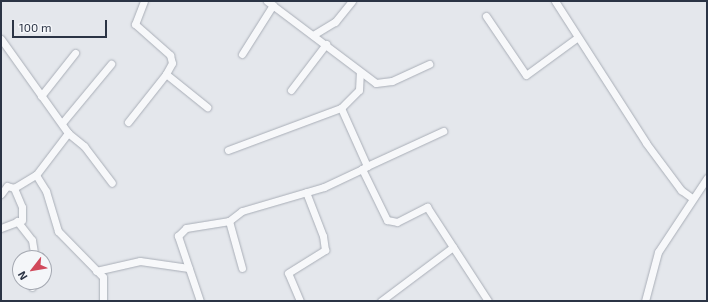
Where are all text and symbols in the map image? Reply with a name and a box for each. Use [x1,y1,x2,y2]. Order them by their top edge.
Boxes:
scale bar [14,12,109,38]
text: 100 m [19,20,51,34]
north arrow [12,250,52,290]
text: N [15,269,30,283]

